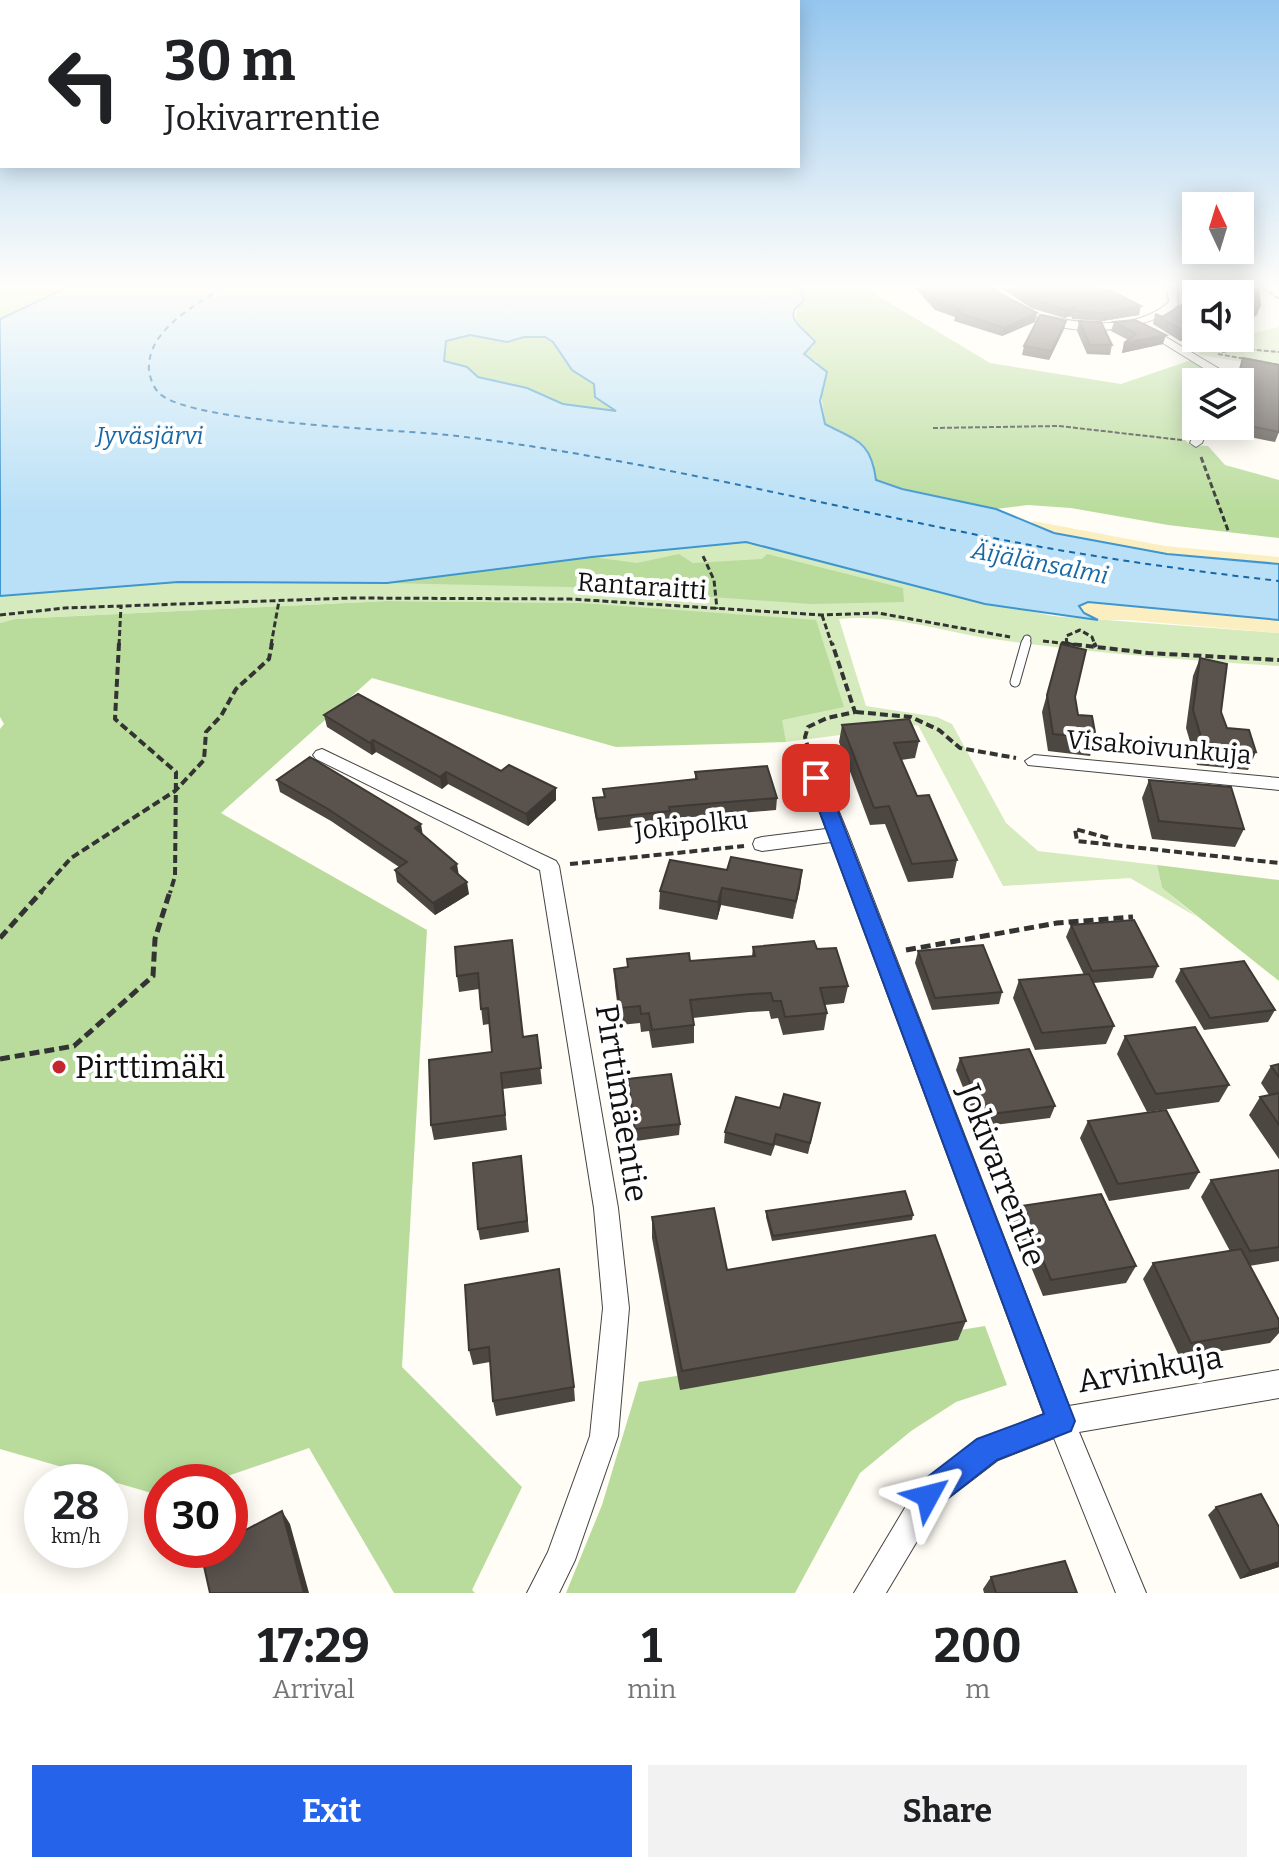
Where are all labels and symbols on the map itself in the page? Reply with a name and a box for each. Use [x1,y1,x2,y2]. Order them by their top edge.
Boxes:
north arrow [1182,192,1254,264]
water label: Jyväsjärvi [95,422,204,450]
water label: Äijälänsalmi [968,536,1111,590]
street label: Rantaraitti [576,567,708,607]
street label: Visakoivunkuja [1065,724,1253,771]
pin [782,744,850,812]
street label: Jokipolku [632,804,749,847]
street label: Pirttimäentie [588,1001,656,1205]
place label: Pirttimäki [75,1048,225,1086]
marker: Pirttimäki [50,1058,68,1076]
street label: Jokivarrentie [949,1077,1054,1272]
street label: Arvinkuja [1075,1338,1225,1400]
position arrow [886,1454,970,1538]
speed limit sign: 30 [144,1464,248,1568]

